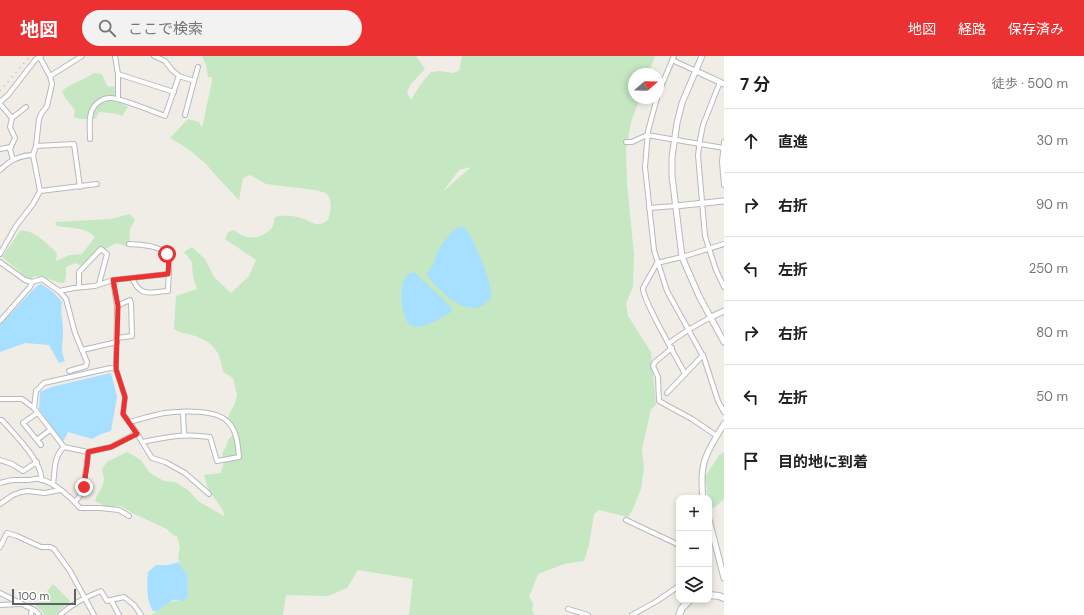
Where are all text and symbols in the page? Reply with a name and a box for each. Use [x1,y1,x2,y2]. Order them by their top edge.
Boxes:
search box [82,10,362,46]
text: 地図 [20,17,58,42]
icon: search [96,17,118,39]
text: ここで検索 [128,19,203,39]
text: 地図 [908,20,936,38]
text: 経路 [958,20,986,38]
text: 保存済み [1008,20,1064,38]
north arrow [628,68,664,104]
text: 7 分 [740,73,770,95]
text: 徒歩 · 500 m [992,75,1068,92]
icon: ahead [740,130,762,152]
text: 直進 [778,132,808,152]
text: 30 m [1036,132,1068,149]
icon: right [740,194,762,216]
text: 右折 [778,196,808,216]
text: 90 m [1036,196,1068,213]
route start [158,245,176,263]
icon: left [740,258,762,280]
text: 左折 [778,260,808,280]
text: 250 m [1029,260,1068,277]
icon: right [740,322,762,344]
text: 右折 [778,324,808,344]
text: 80 m [1036,324,1068,341]
icon: left [740,386,762,408]
text: 左折 [778,388,808,408]
text: 50 m [1036,388,1068,405]
icon: arrive [740,450,762,472]
text: 目的地に到着 [778,452,868,472]
route end [75,478,93,496]
map controls [676,495,712,603]
button: + [676,495,712,531]
button: − [676,531,712,567]
button: layers [676,567,712,603]
scale bar [12,587,76,606]
text: 100 m [18,589,49,603]

